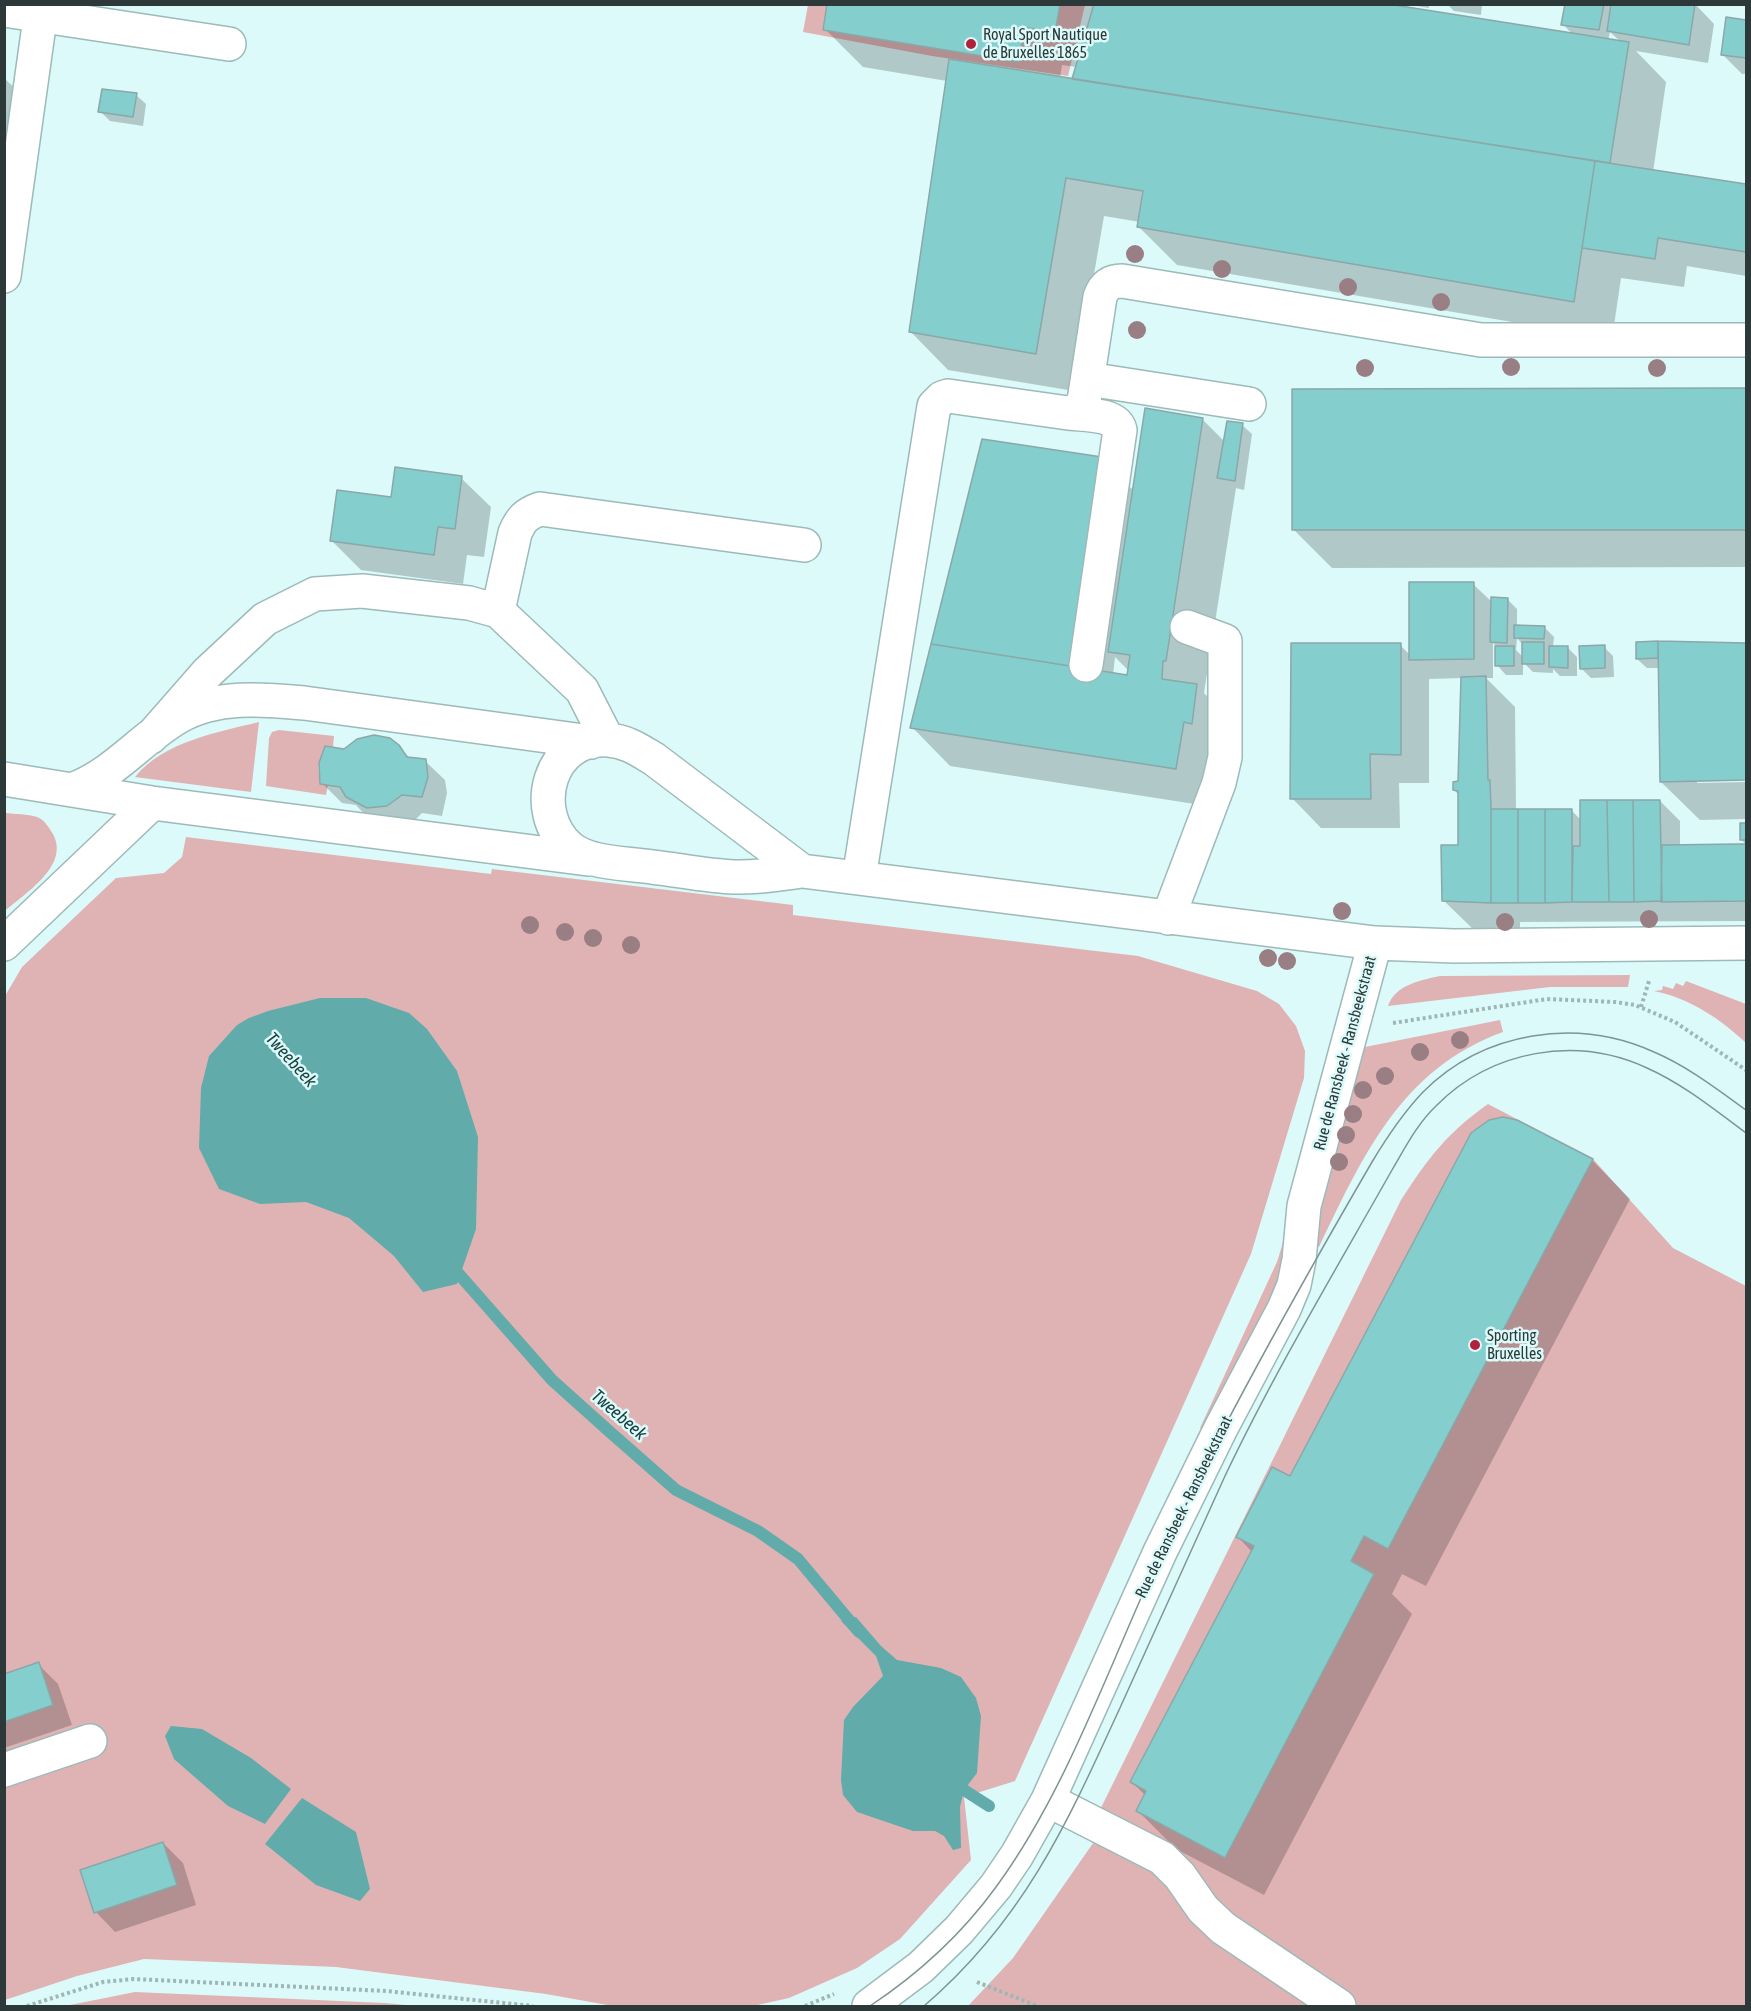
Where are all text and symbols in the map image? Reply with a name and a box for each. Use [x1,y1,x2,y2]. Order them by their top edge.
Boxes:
place label: Royal Sport Nautique de Bruxelles 1865 [983,25,1107,63]
marker: Royal Sport Nautique de Bruxelles 1865 [964,37,978,51]
street label: Rue de Ransbeek - Ransbeekstraat [1310,954,1380,1152]
water label: Tweebeek [261,1028,321,1092]
place label: Sporting Bruxelles [1487,1326,1542,1364]
marker: Sporting Bruxelles [1468,1338,1482,1352]
water label: Tweebeek [587,1385,651,1445]
street label: Rue de Ransbeek - Ransbeekstraat [1131,1413,1237,1601]

